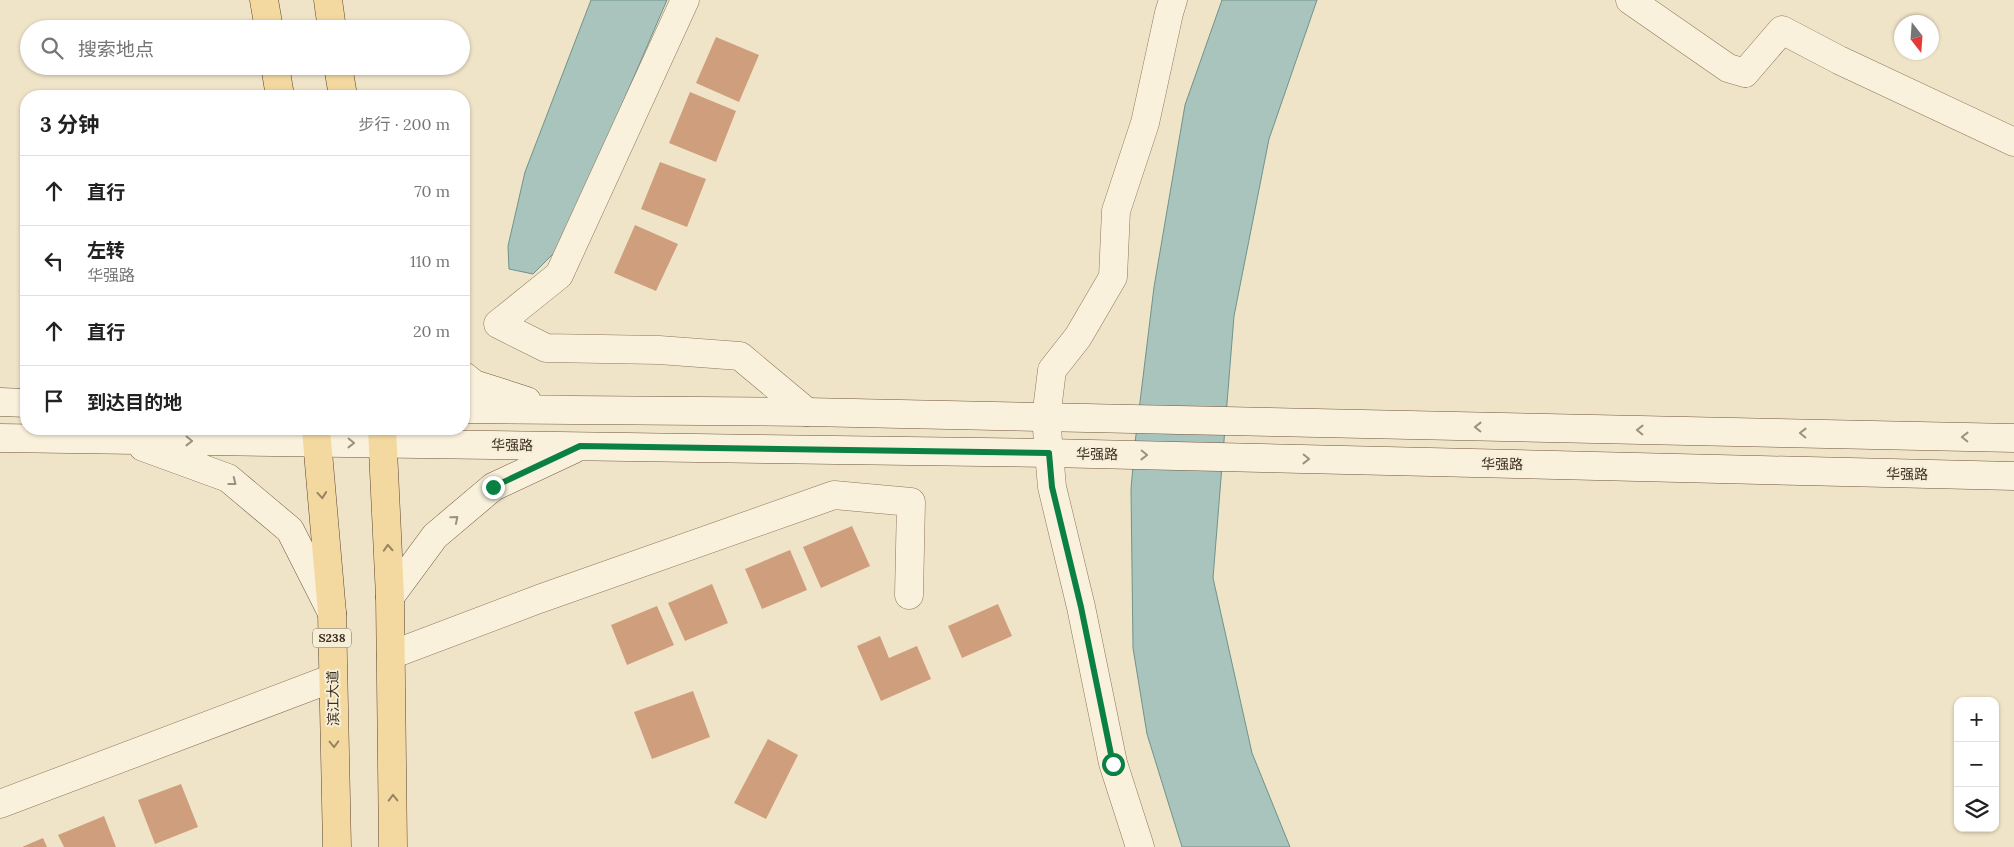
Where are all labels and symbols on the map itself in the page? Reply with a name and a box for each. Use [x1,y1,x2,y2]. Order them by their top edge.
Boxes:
north arrow [1894,15,1939,60]
one-way arrow [1474,422,1482,432]
one-way arrow [1636,425,1644,435]
one-way arrow [1799,428,1806,438]
one-way arrow [1961,431,1969,442]
one-way arrow [185,435,193,446]
street label: 华强路 [491,436,533,454]
one-way arrow [348,438,355,448]
street label: 华强路 [1076,445,1118,463]
one-way arrow [1140,450,1148,461]
one-way arrow [1302,454,1310,465]
street label: 华强路 [1481,455,1523,473]
street label: 华强路 [1886,465,1928,483]
route end [482,476,505,499]
one-way arrow [228,477,237,486]
one-way arrow [316,491,327,499]
one-way arrow [449,516,458,525]
one-way arrow [382,544,393,552]
road number: S238 [313,628,351,648]
street label: 滨江大道 [324,670,342,726]
one-way arrow [329,741,340,749]
route start [1102,753,1125,776]
one-way arrow [387,794,398,802]

